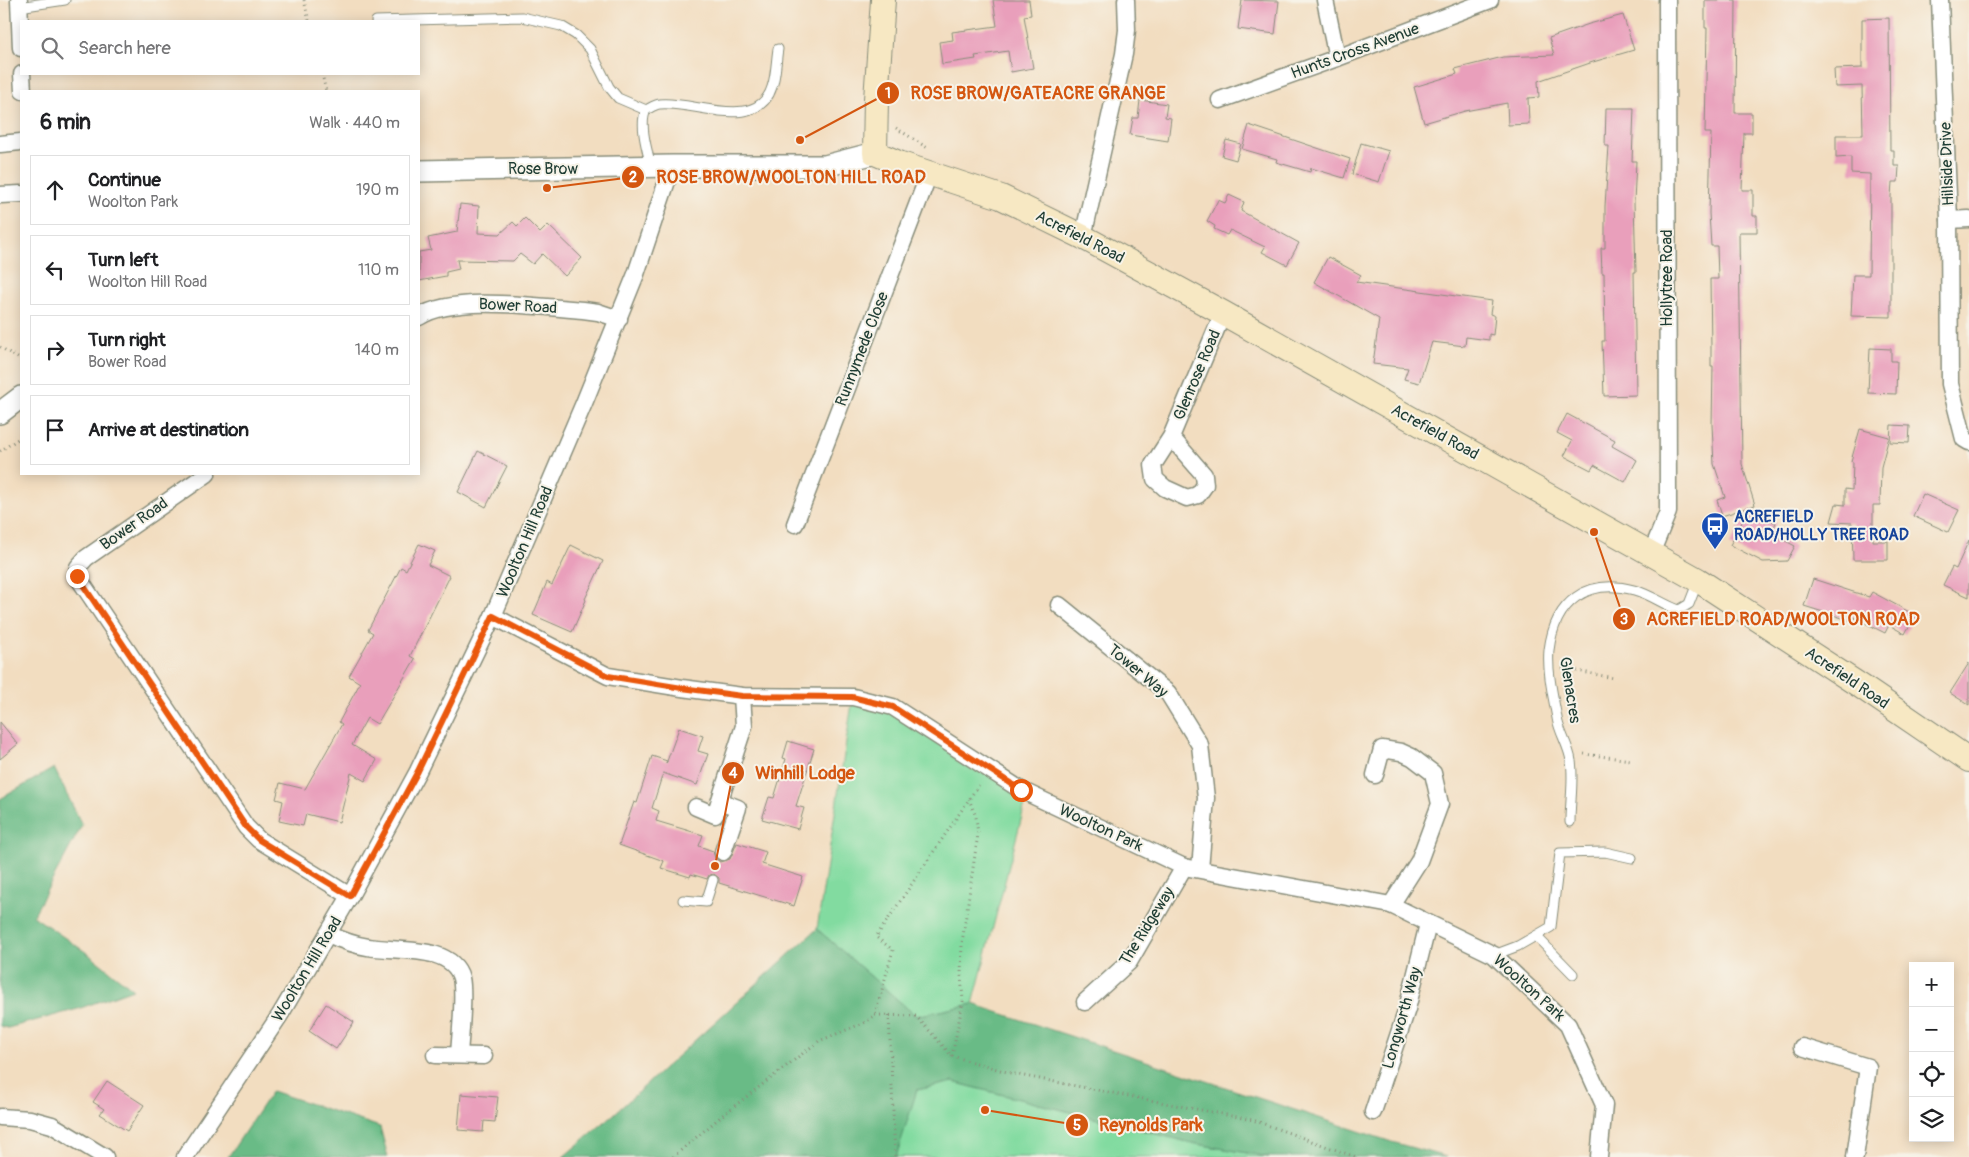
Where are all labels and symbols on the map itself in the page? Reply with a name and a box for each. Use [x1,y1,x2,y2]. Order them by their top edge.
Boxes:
street label: Hunts Cross Avenue [1288,18,1422,83]
callout: ROSE BROW/GATEACRE GRANGE [875,77,1175,110]
text: ROSE BROW/GATEACRE GRANGE [911,82,1166,105]
text: 1 [885,84,891,103]
street label: Hillside Drive [1936,122,1958,206]
street label: Rose Brow [508,159,578,179]
callout: ROSE BROW/WOOLTON HILL ROAD [621,161,935,194]
text: ROSE BROW/WOOLTON HILL ROAD [656,166,926,189]
text: 2 [629,168,637,187]
street label: Acrefield Road [1032,206,1128,268]
street label: Hollytree Road [1657,229,1677,327]
street label: Runnymede Close [831,289,893,409]
street label: Bower Road [478,294,558,318]
street label: Glenrose Road [1169,327,1225,423]
street label: Acrefield Road [1388,400,1482,464]
street label: Woolton Hill Road [492,483,558,601]
street label: Bower Road [96,493,172,555]
place label: ACREFIELD ROAD/HOLLY TREE ROAD [1734,507,1909,545]
bus stop icon: ACREFIELD ROAD/HOLLY TREE ROAD [1700,511,1730,550]
route end [66,565,89,588]
callout: ACREFIELD ROAD/WOOLTON ROAD [1612,602,1930,635]
text: ACREFIELD ROAD/WOOLTON ROAD [1646,608,1920,631]
text: 3 [1620,610,1628,629]
street label: Tower Way [1104,640,1172,702]
street label: Acrefield Road [1801,643,1893,713]
street label: Glenacres [1555,655,1585,725]
callout: Winhill Lodge [720,756,865,789]
text: Winhill Lodge [755,762,856,785]
text: 4 [729,764,738,783]
route start [1010,779,1033,802]
street label: Woolton Park [1056,800,1146,856]
street label: The Ridgeway [1115,883,1179,969]
street label: Woolton Hill Road [268,913,346,1025]
street label: Woolton Park [1489,950,1569,1026]
street label: Longworth Way [1378,965,1426,1071]
callout: Reynolds Park [1064,1109,1213,1142]
text: Reynolds Park [1099,1114,1203,1137]
text: 5 [1073,1116,1081,1135]

